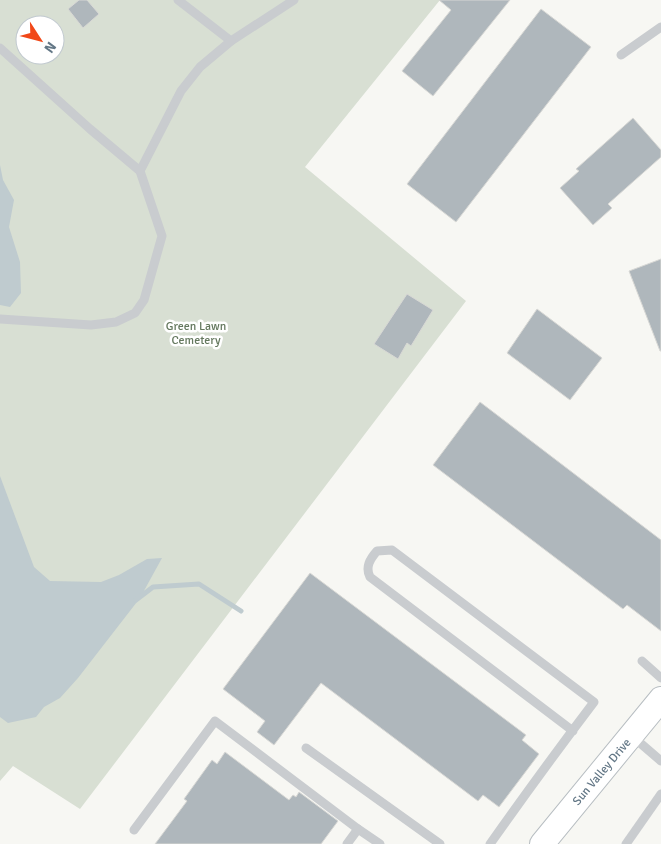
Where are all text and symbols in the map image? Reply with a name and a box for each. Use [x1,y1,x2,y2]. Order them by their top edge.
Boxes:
north arrow [15,15,65,65]
text: N [40,38,60,56]
park label: Green Lawn Cemetery [166,319,226,348]
street label: Sun Valley Drive [570,736,634,808]

